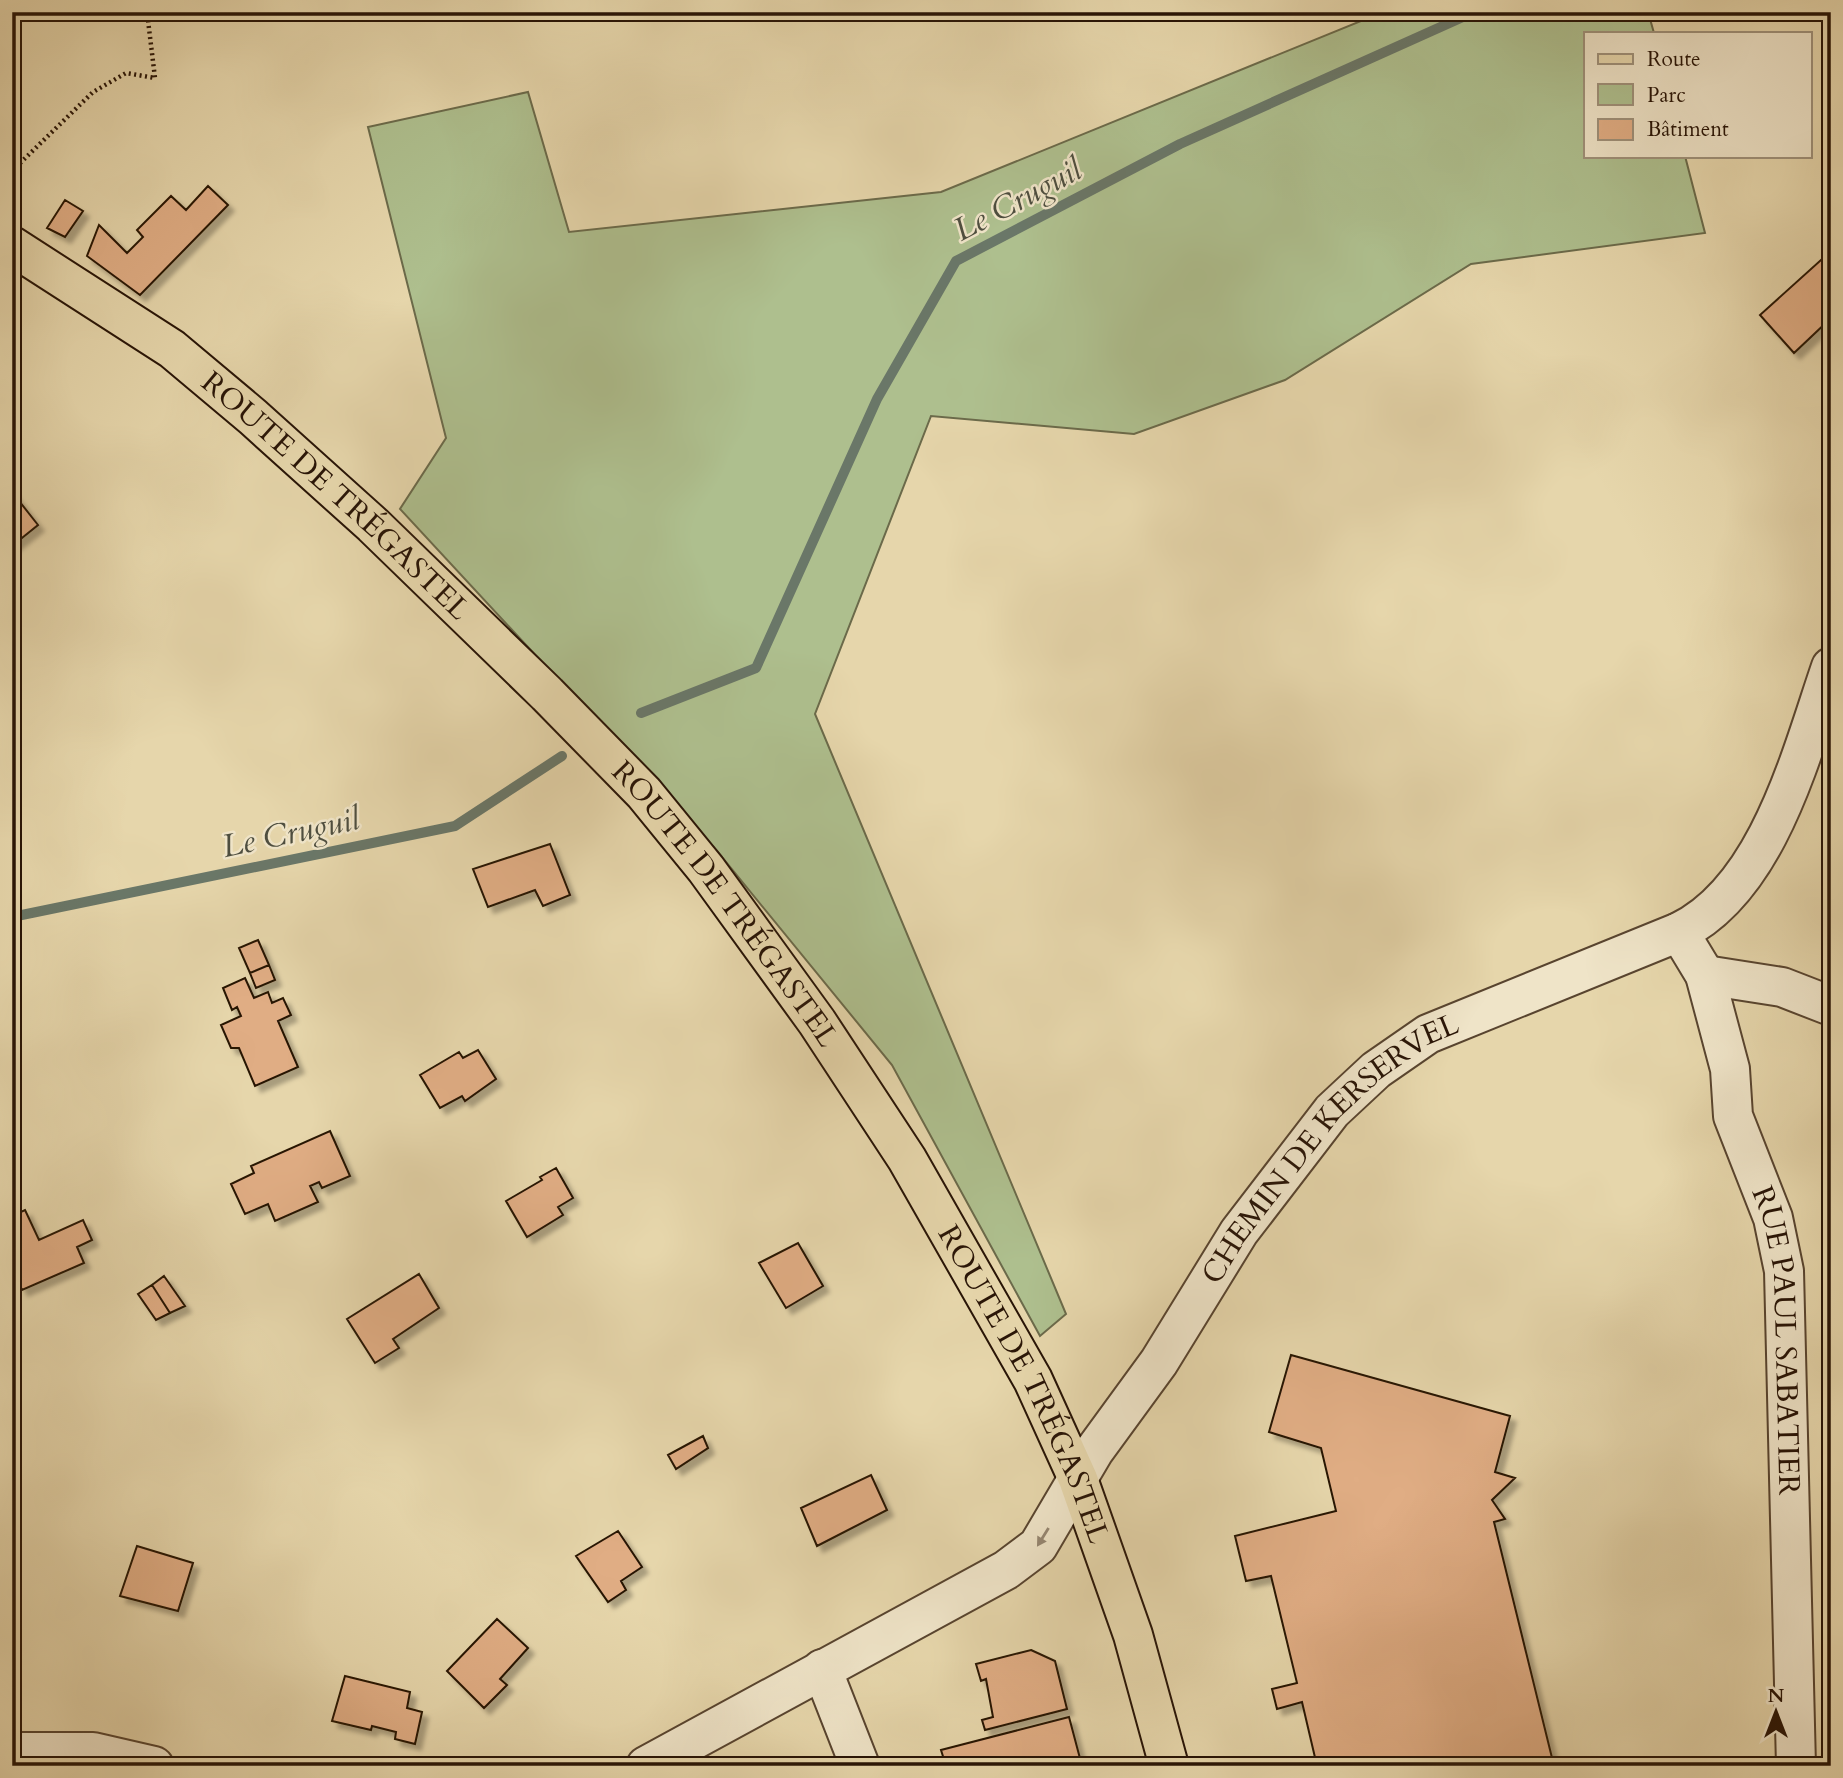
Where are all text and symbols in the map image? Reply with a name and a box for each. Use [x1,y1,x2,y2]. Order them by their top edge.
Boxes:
legend [1584,32,1812,158]
text: Route [1647,45,1701,74]
text: Parc [1647,81,1686,110]
text: Bâtiment [1647,115,1729,144]
water label: Le Cruguil [946,147,1091,252]
street label: ROUTE DE TRÉGASTEL [193,362,480,629]
street label: ROUTE DE TRÉGASTEL [603,751,849,1055]
water label: Le Cruguil [218,797,365,869]
street label: CHEMIN DE KERSERVEL [1192,1003,1465,1291]
street label: RUE PAUL SABATIER [1742,1180,1810,1496]
street label: ROUTE DE TRÉGASTEL [928,1217,1120,1549]
one-way arrow [1037,1527,1050,1547]
north arrow [1742,1676,1812,1746]
text: N [1768,1683,1785,1709]

